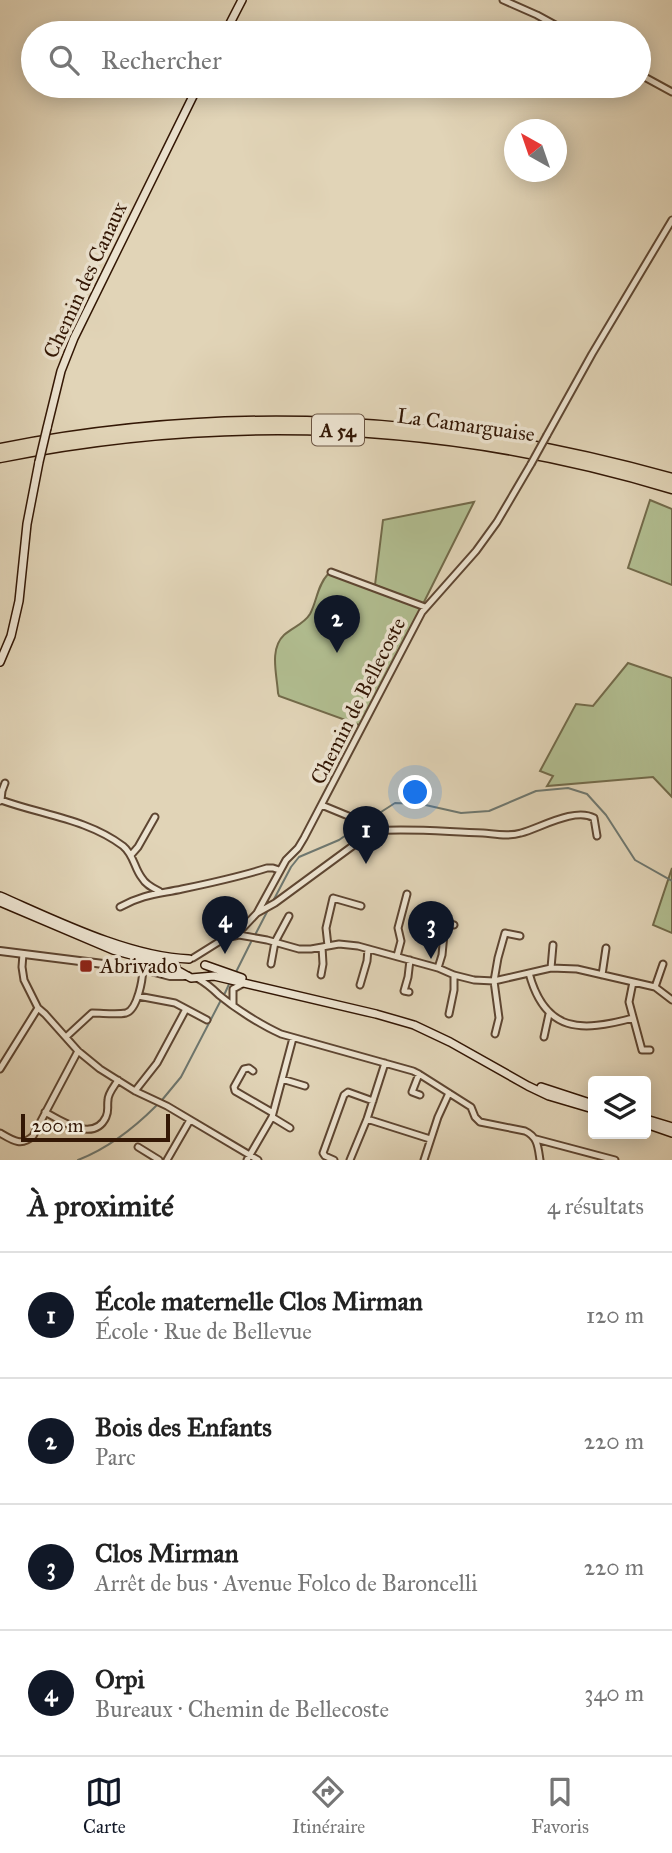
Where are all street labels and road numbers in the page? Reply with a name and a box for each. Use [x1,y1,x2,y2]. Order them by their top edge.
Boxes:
street label: Chemin des Canaux [37,197,133,362]
street label: La Camarguaise [395,402,537,448]
road number: A 54 [312,414,364,446]
street label: Chemin de Bellecoste [305,613,411,789]

